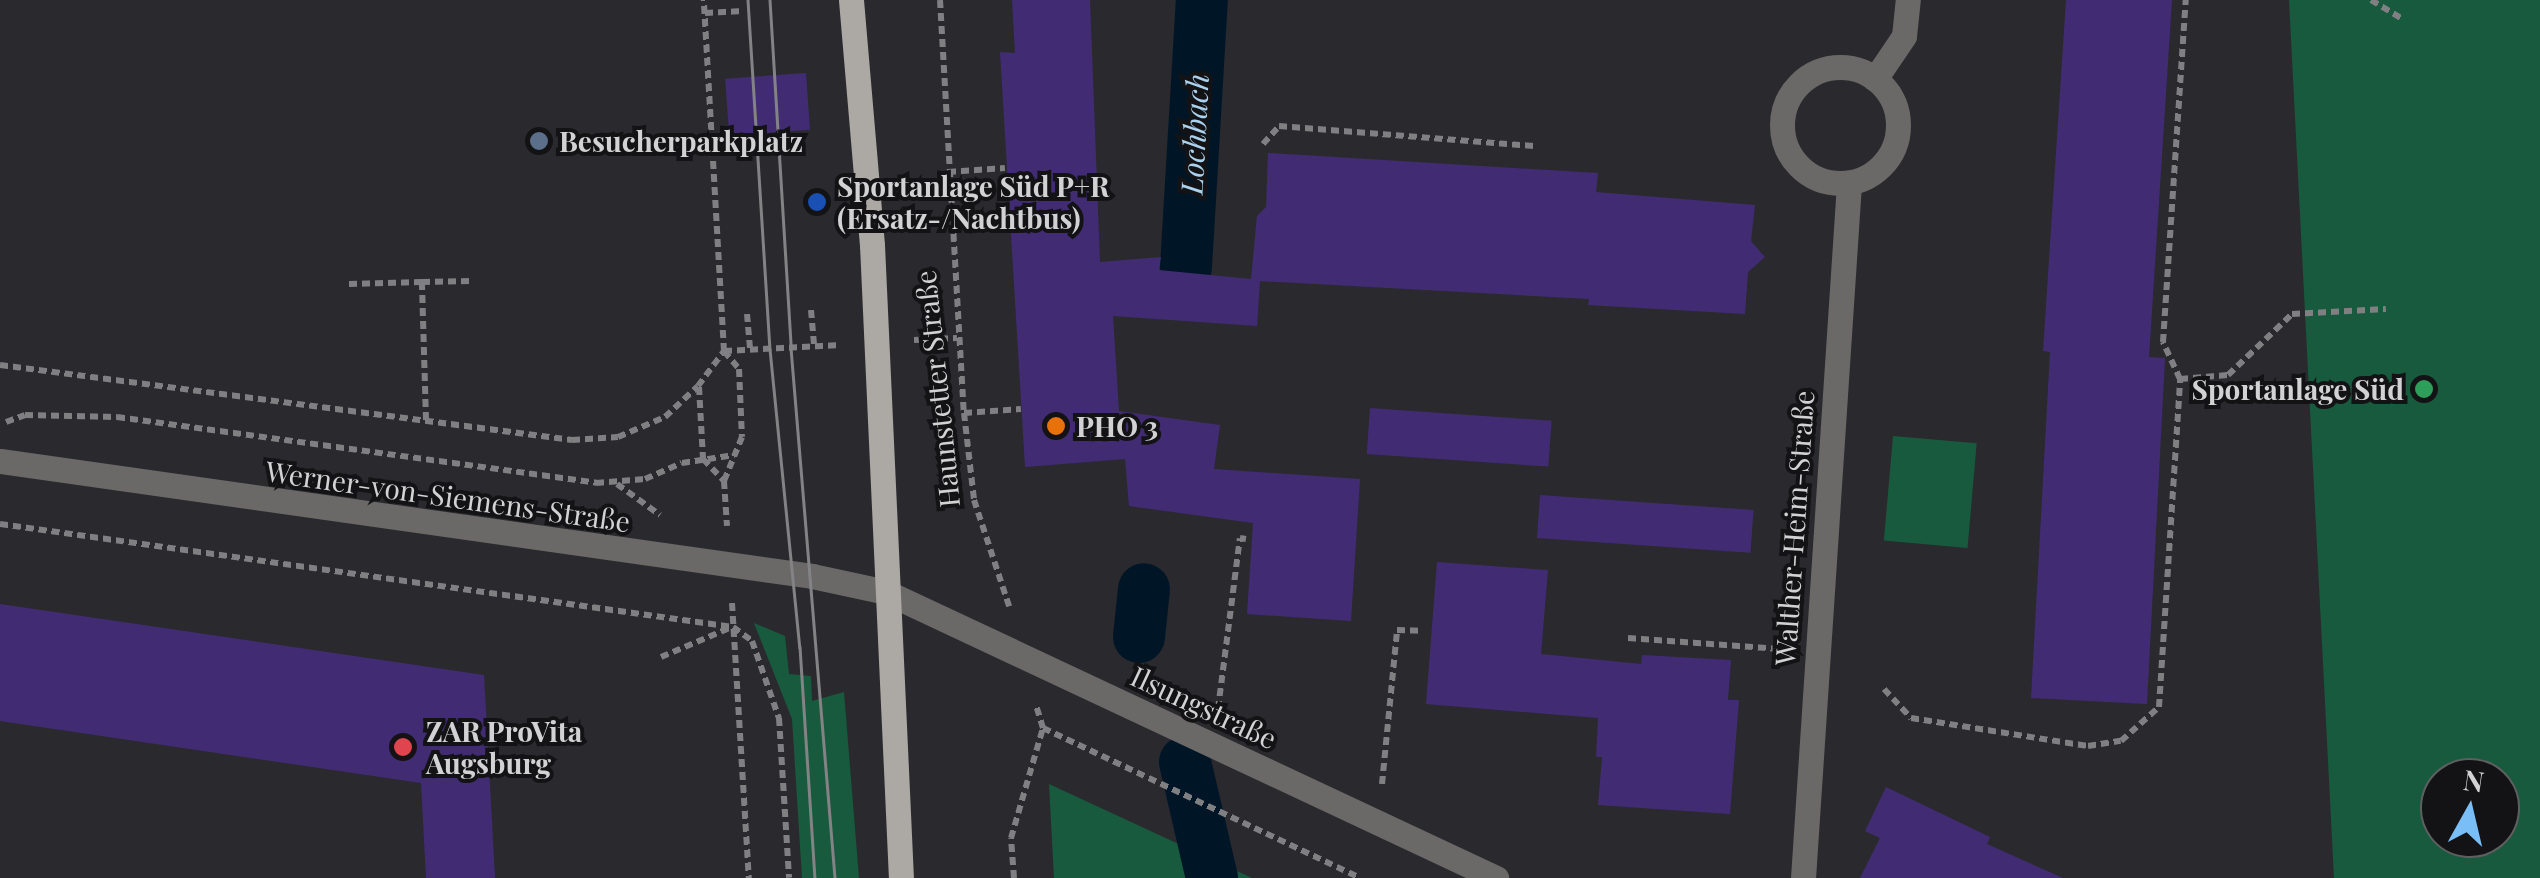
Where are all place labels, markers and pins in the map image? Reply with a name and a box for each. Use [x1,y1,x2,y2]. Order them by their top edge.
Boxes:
place label: Besucherparkplatz [559,124,803,158]
marker: Besucherparkplatz [528,130,550,152]
place label: Sportanlage Süd P+R (Ersatz-/Nachtbus) [837,169,1109,235]
marker: Sportanlage Süd P+R (Ersatz-/Nachtbus) [806,191,828,213]
place label: Sportanlage Süd [2191,372,2404,406]
marker: Sportanlage Süd [2413,378,2435,400]
place label: PHO 3 [1076,409,1158,443]
marker: PHO 3 [1045,415,1067,437]
place label: ZAR ProVita Augsburg [426,714,583,780]
marker: ZAR ProVita Augsburg [390,734,416,760]

